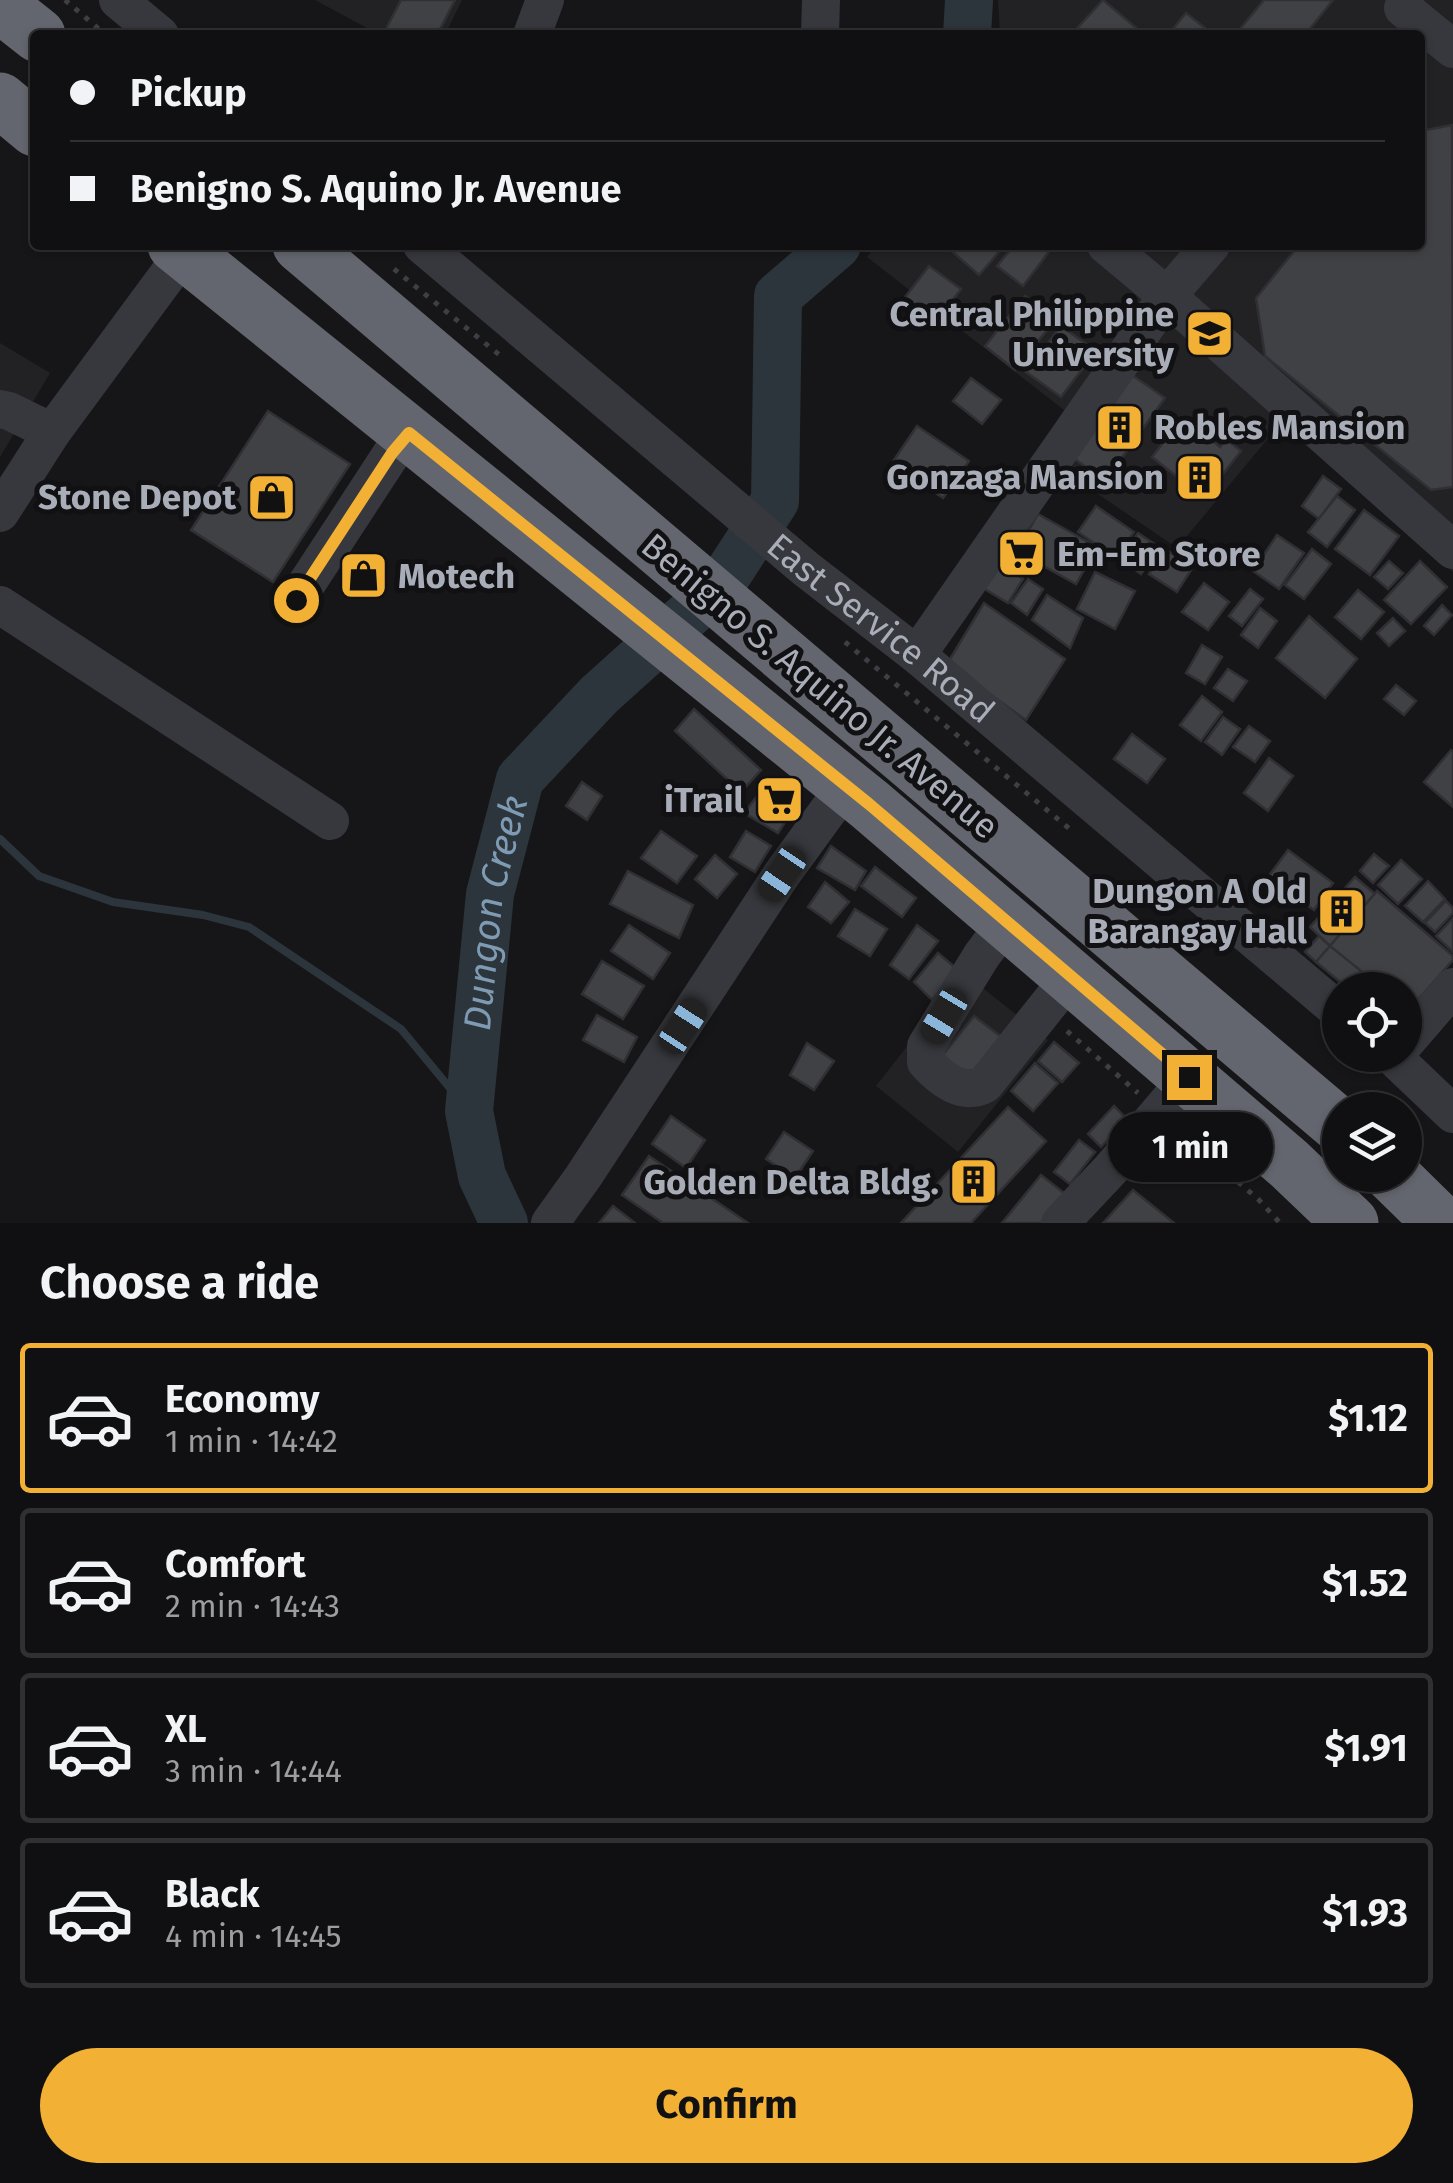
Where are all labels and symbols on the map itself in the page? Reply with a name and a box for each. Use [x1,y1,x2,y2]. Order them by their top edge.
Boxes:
place label: Central Philippine University [889,293,1175,375]
school or university icon: Central Philippine University [1183,308,1235,360]
building icon: Robles Mansion [1093,401,1145,453]
place label: Robles Mansion [1154,406,1405,448]
building icon: Gonzaga Mansion [1173,451,1225,503]
place label: Gonzaga Mansion [886,456,1164,498]
shop icon: Stone Depot [245,471,297,523]
place label: Stone Depot [38,476,236,518]
street label: Benigno S. Aquino Jr. Avenue [633,524,1007,848]
street label: East Service Road [759,525,1003,732]
supermarket icon: Em-Em Store [996,528,1048,580]
place label: Em-Em Store [1057,533,1260,575]
shop icon: Motech [337,550,389,602]
place label: Motech [398,555,515,597]
route start [274,578,319,623]
supermarket icon: iTrail [753,774,805,826]
place label: iTrail [664,779,745,821]
water label: Dungon Creek [454,791,538,1033]
car [753,841,811,907]
place label: Dungon A Old Barangay Hall [1088,870,1308,952]
building icon: Dungon A Old Barangay Hall [1316,885,1368,937]
car [916,983,972,1049]
car [654,993,712,1059]
route end [1167,1055,1212,1100]
callout: 1 min [1106,1112,1272,1182]
building icon: Golden Delta Bldg. [948,1156,1000,1208]
place label: Golden Delta Bldg. [643,1161,939,1203]

